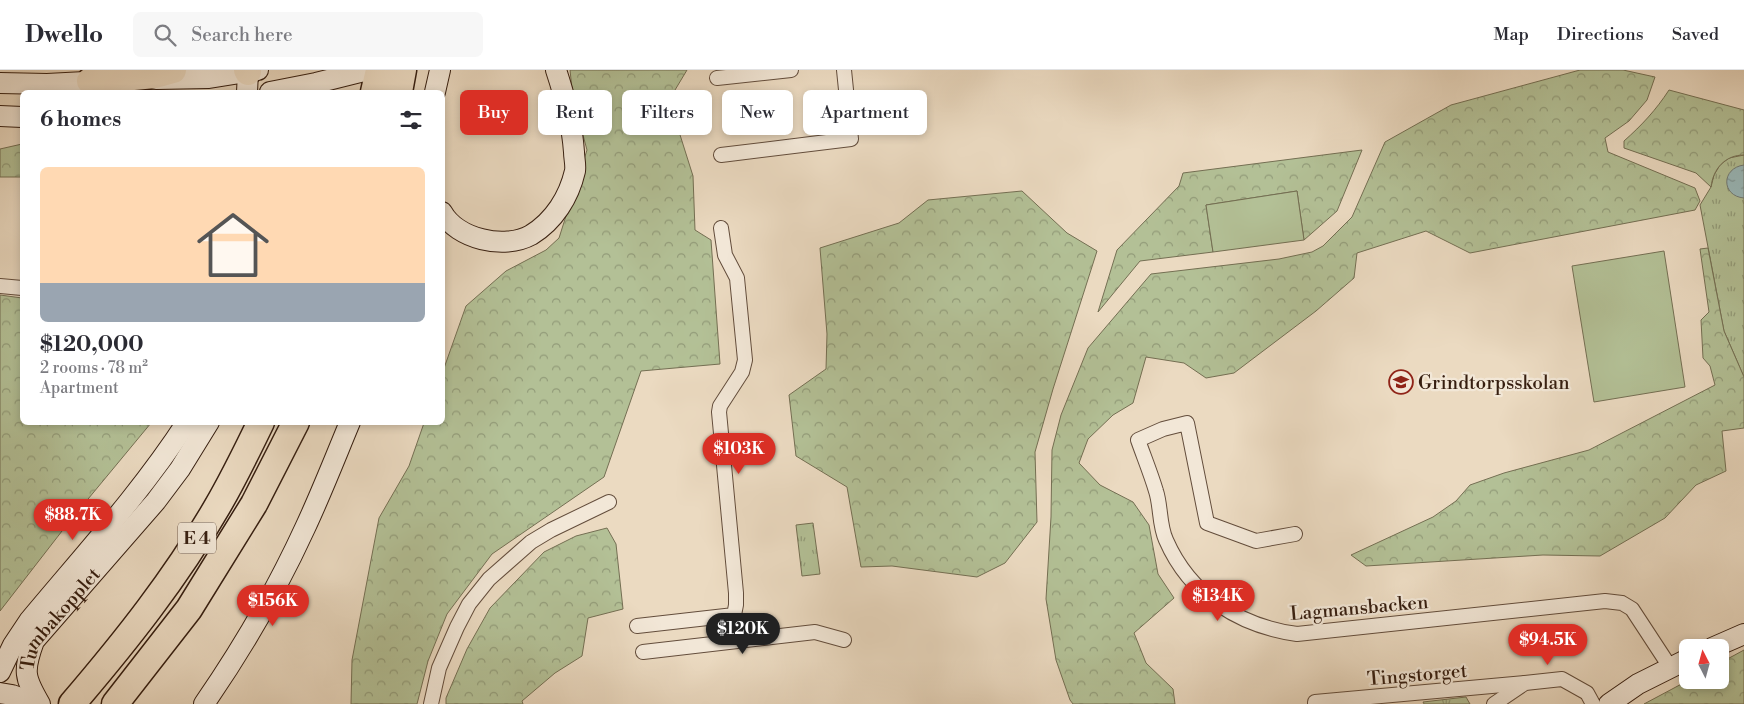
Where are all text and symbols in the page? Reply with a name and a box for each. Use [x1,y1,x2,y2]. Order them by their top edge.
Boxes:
search box [133,12,483,57]
text: Dwello [25,20,103,50]
icon: search [151,21,179,49]
text: Search here [191,23,293,47]
text: Map [1493,23,1529,46]
text: Directions [1557,23,1644,46]
text: Saved [1672,23,1719,46]
chip: Buy [460,90,528,135]
chip: Rent [538,90,612,135]
chip: Filters [622,90,712,135]
chip: New [722,90,793,135]
chip: Apartment [803,90,927,135]
icon: filters [397,106,425,134]
text: 6 homes [40,107,121,133]
icon: home [188,200,278,290]
text: $120,000 [40,332,144,358]
text: 2 rooms · 78 m² [40,358,148,378]
school or university icon: Grindtorpsskolan [1388,369,1414,395]
place label: Grindtorpsskolan [1418,371,1569,395]
text: Apartment [40,378,119,398]
pin: $103K [704,432,774,475]
text: $103K [714,439,764,459]
pin: $88.7K [32,498,114,541]
text: $88.7K [45,505,101,525]
road number: E 4 [178,522,216,553]
street label: Tumbakopplet [15,563,106,672]
pin: $134K [1183,580,1253,622]
pin: $156K [238,584,308,627]
text: $134K [1193,586,1243,606]
street label: Lagmansbacken [1289,590,1429,626]
text: $156K [248,591,298,611]
pin: $120K [708,612,778,655]
text: $120K [717,619,769,639]
pin: $94.5K [1507,624,1589,666]
text: $94.5K [1519,630,1577,650]
north arrow [1679,639,1729,689]
map controls [1679,639,1729,689]
street label: Tingstorget [1366,659,1468,691]

